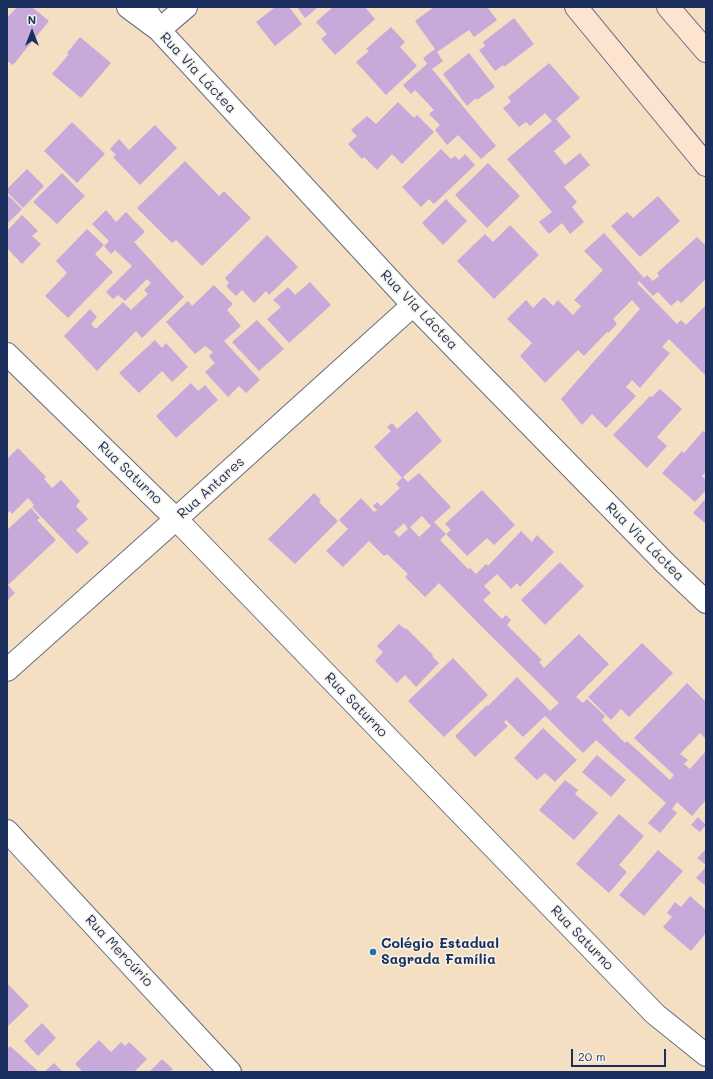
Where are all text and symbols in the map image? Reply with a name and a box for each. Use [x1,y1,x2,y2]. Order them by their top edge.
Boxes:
north arrow [12,12,52,52]
text: N [28,12,36,27]
street label: Rua Via Láctea [156,29,240,117]
street label: Rua Via Láctea [377,267,461,353]
street label: Rua Saturno [94,438,166,508]
street label: Rua Antares [174,453,248,523]
street label: Rua Via Láctea [602,499,688,585]
street label: Rua Saturno [321,669,391,741]
street label: Rua Saturno [547,902,617,974]
street label: Rua Mercúrio [81,912,157,990]
place label: Colégio Estadual Sagrada Família [381,936,499,968]
marker: Colégio Estadual Sagrada Família [368,947,378,957]
scale bar [573,1041,668,1067]
text: 20 m [578,1048,606,1064]

